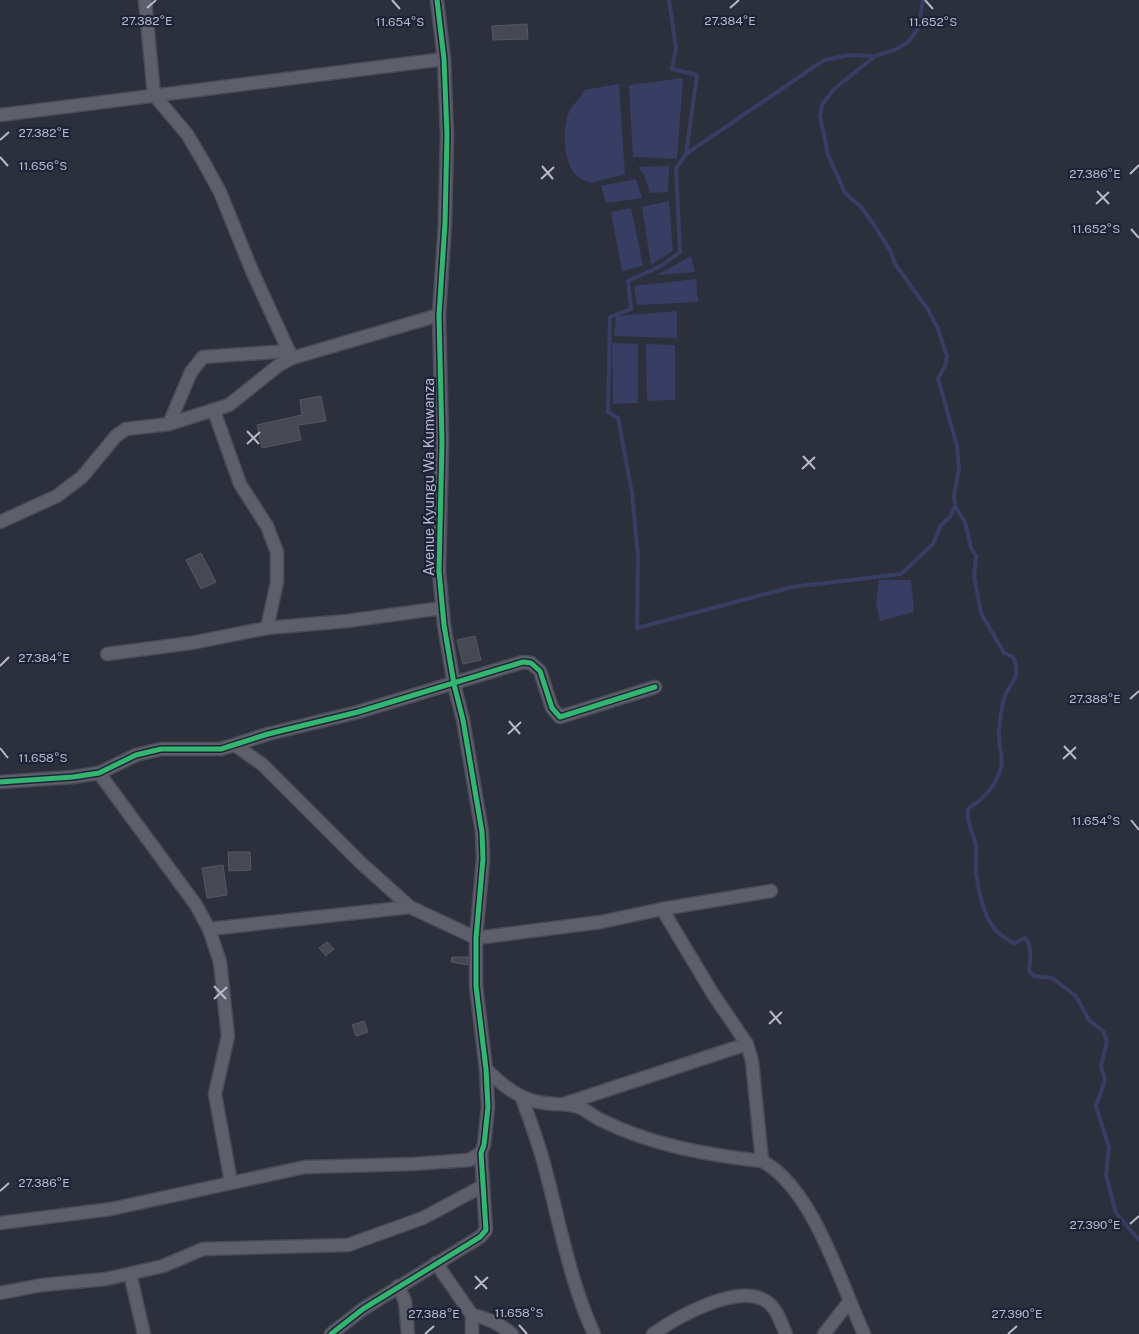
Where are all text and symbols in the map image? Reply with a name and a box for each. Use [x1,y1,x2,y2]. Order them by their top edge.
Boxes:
text: 27.382°E [121,14,173,28]
text: 27.384°E [704,14,756,28]
text: 11.654°S [376,15,424,29]
text: 11.652°S [909,15,957,29]
text: 27.382°E [18,126,70,140]
text: 11.656°S [19,159,67,173]
text: 27.386°E [1069,167,1121,181]
text: 11.652°S [1072,222,1120,236]
street label: Avenue Kyungu Wa Kumwanza [421,378,437,576]
text: 27.384°E [18,651,70,665]
text: 27.388°E [1069,692,1121,706]
text: 11.658°S [19,751,68,765]
text: 11.654°S [1072,814,1120,828]
text: 27.386°E [18,1176,70,1190]
text: 27.390°E [1070,1218,1120,1232]
text: 11.658°S [495,1306,544,1320]
text: 27.388°E [408,1307,460,1321]
text: 27.390°E [992,1307,1042,1321]

